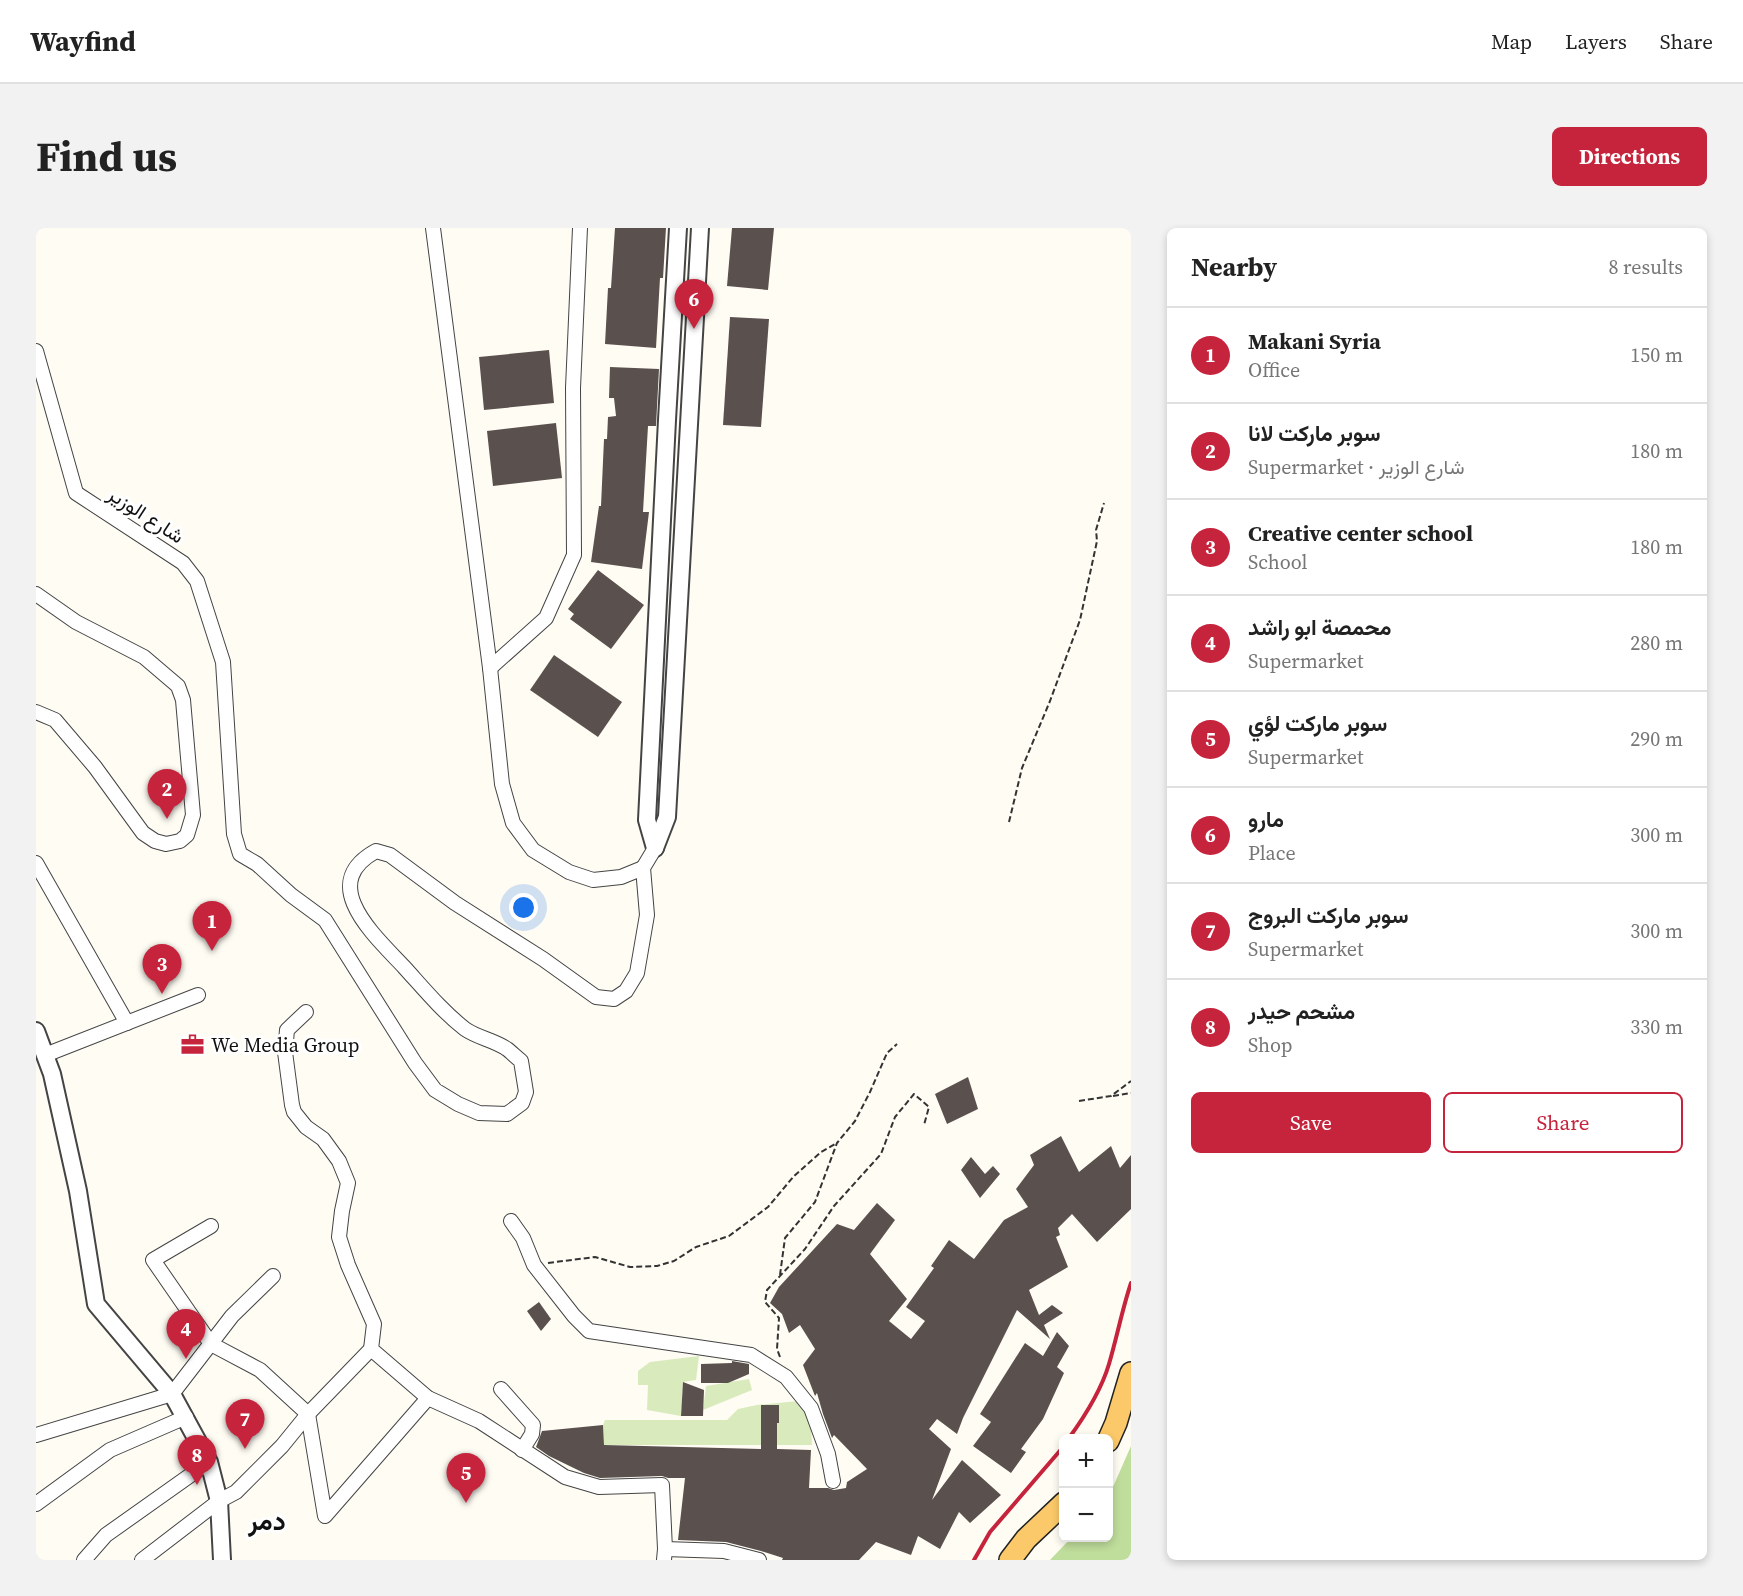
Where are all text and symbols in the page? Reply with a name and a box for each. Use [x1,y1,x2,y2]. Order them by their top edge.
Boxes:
text: Wayfind [30,22,136,60]
text: Map [1491,27,1532,56]
text: Layers [1565,27,1627,56]
text: Share [1660,27,1713,56]
text: Find us [36,127,177,185]
button: Directions [1552,127,1707,186]
text: Nearby [1191,249,1277,285]
text: 8 results [1608,253,1683,281]
pin: 6 [674,279,714,329]
text: Makani Syria [1248,326,1381,356]
text: 1 [1205,341,1216,369]
text: 150 m [1630,341,1683,369]
text: Office [1248,356,1300,384]
text: سوبر ماركت لانا [1248,418,1380,448]
text: 2 [1205,437,1216,465]
text: 180 m [1630,437,1683,465]
text: Supermarket · شارع الوزير [1248,453,1464,481]
street label: شارع الوزير [102,479,190,550]
text: Creative center school [1248,518,1473,548]
text: 3 [1205,533,1216,561]
text: 180 m [1630,533,1683,561]
text: School [1248,548,1308,576]
text: محمصة ابو راشد [1248,612,1392,642]
text: 4 [1205,629,1216,657]
text: 280 m [1630,629,1683,657]
text: Supermarket [1248,647,1363,675]
text: سوبر ماركت لؤي [1248,708,1387,738]
text: 5 [1205,725,1216,753]
text: 290 m [1630,725,1683,753]
text: Supermarket [1248,743,1363,771]
pin: 2 [148,770,186,819]
text: مارو [1248,804,1284,834]
text: 6 [1205,821,1216,849]
text: 300 m [1630,821,1683,849]
text: Place [1248,839,1296,867]
your location [509,893,538,922]
text: سوبر ماركت البروج [1248,900,1409,930]
pin: 1 [192,902,231,951]
text: 7 [1205,917,1216,945]
text: 300 m [1630,917,1683,945]
text: Supermarket [1248,935,1363,963]
pin: 3 [142,944,182,994]
text: مشحم حيدر [1248,996,1355,1026]
text: 8 [1205,1013,1216,1041]
text: 330 m [1630,1013,1683,1041]
place label: We Media Group [211,1031,359,1059]
text: Shop [1248,1031,1293,1059]
office icon: We Media Group [180,1032,206,1058]
button: Save [1191,1092,1431,1153]
button: Share [1443,1092,1683,1153]
pin: 4 [166,1310,206,1359]
pin: 7 [226,1400,264,1449]
map controls [1059,1434,1113,1542]
button: + [1059,1434,1113,1488]
pin: 8 [178,1436,216,1485]
pin: 5 [446,1454,486,1503]
button: − [1059,1488,1113,1542]
district label: دمر [247,1503,286,1539]

